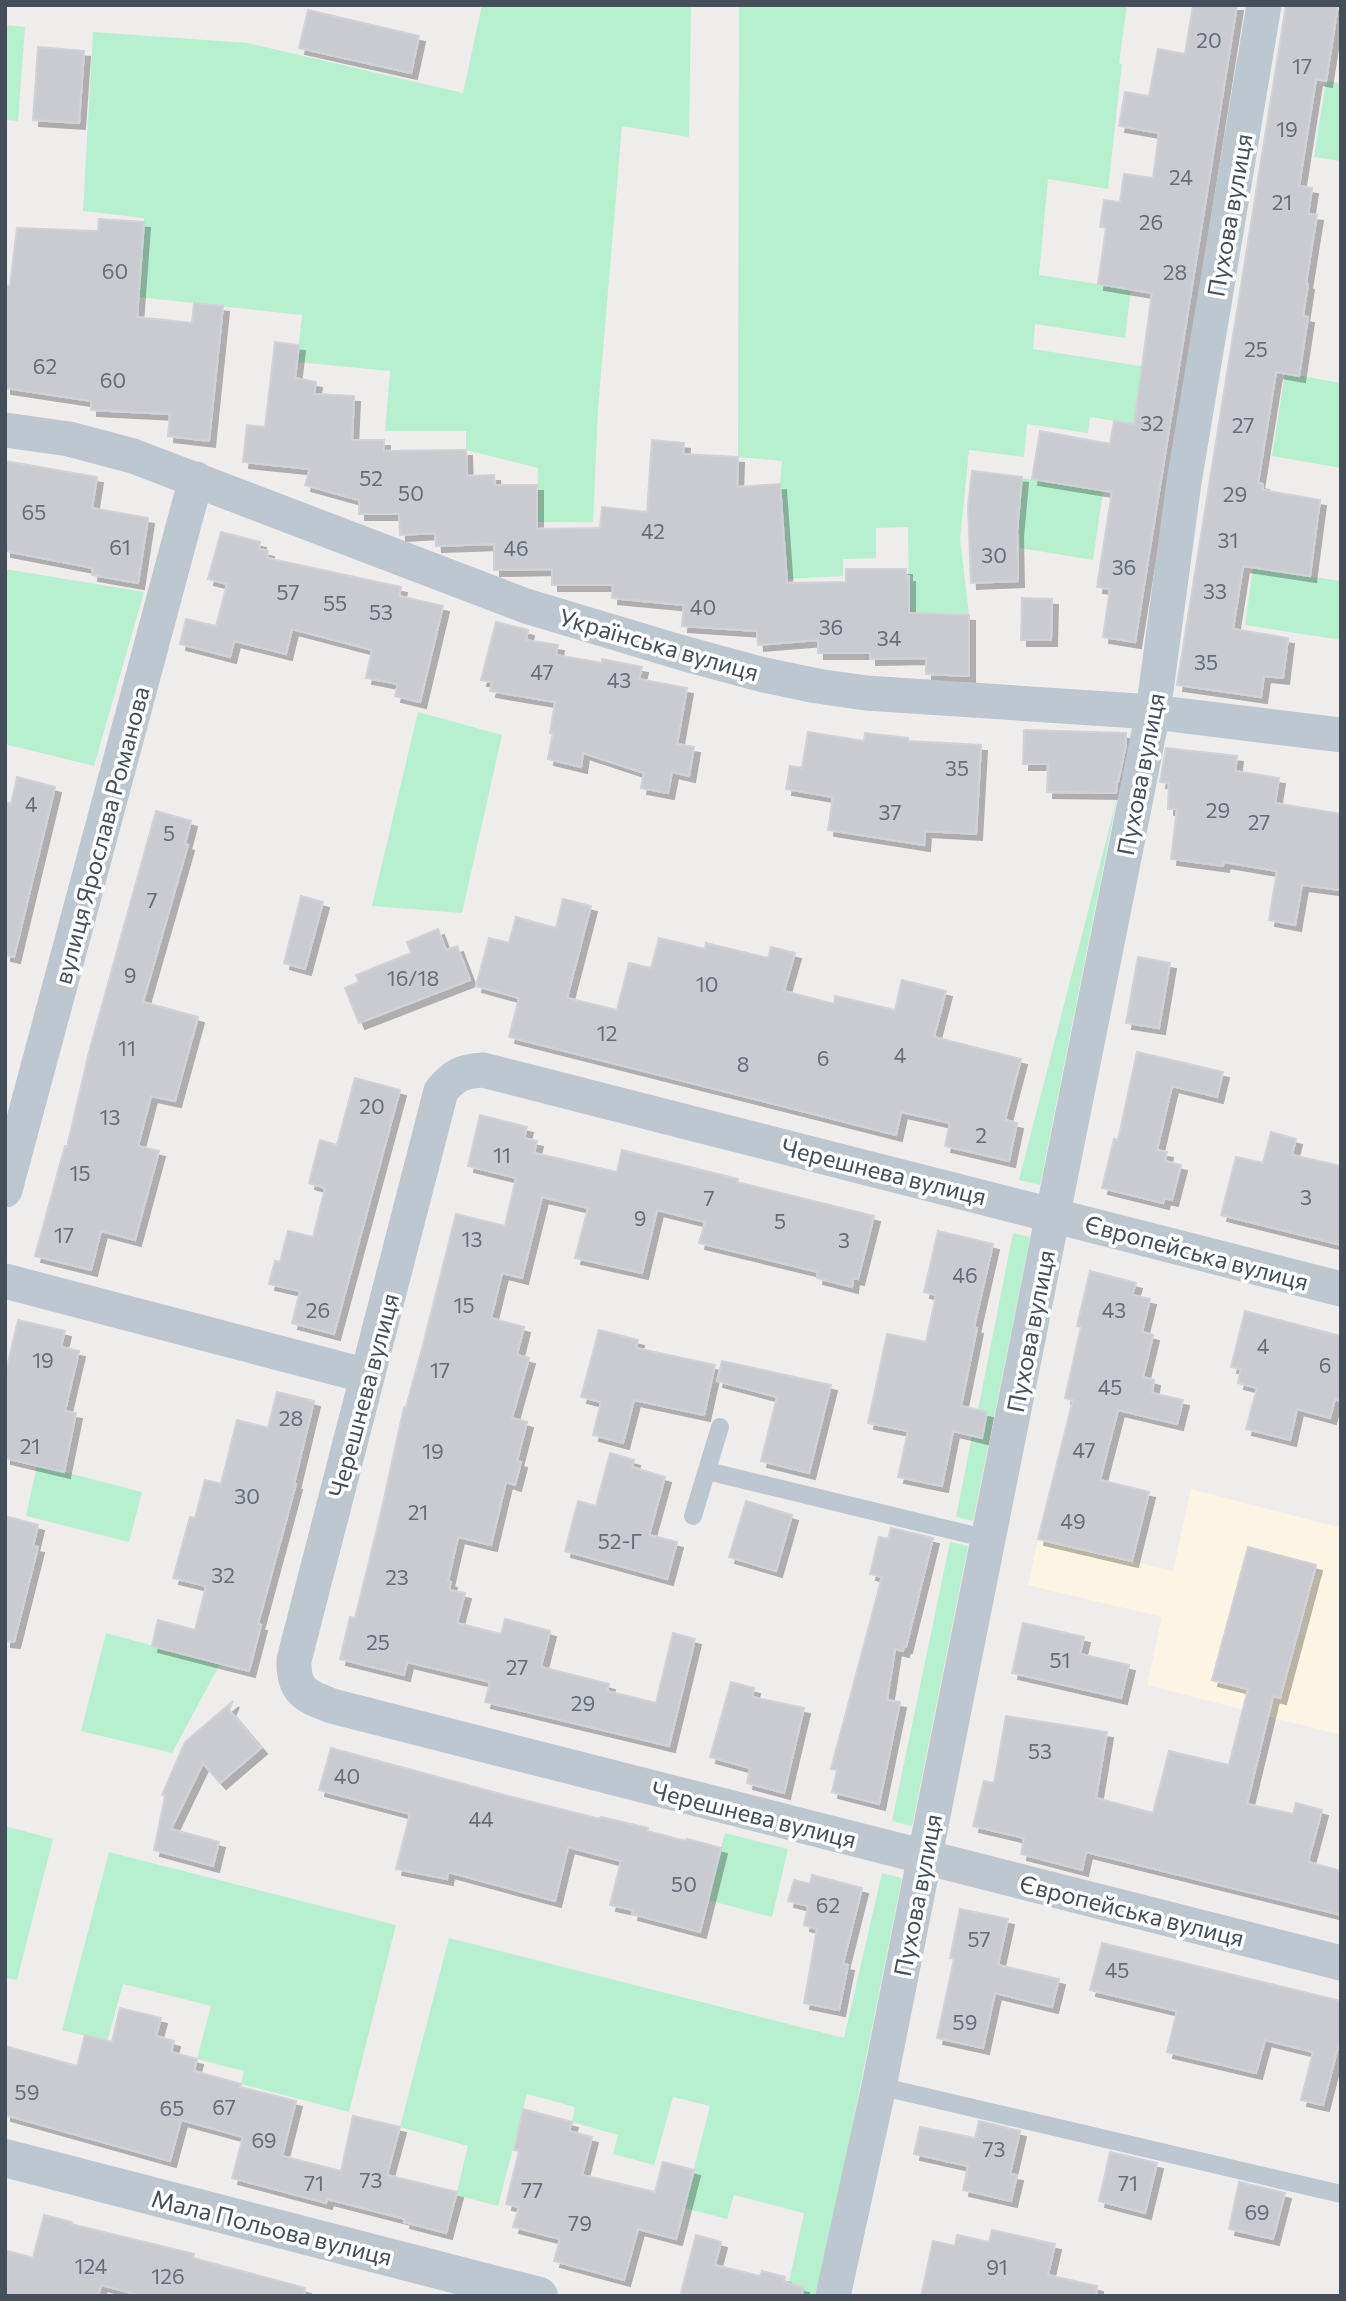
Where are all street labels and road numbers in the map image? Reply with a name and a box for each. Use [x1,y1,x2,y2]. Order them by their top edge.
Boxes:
street label: Пухова вулиця [1200,131,1258,299]
street label: Українська вулиця [556,602,762,686]
street label: вулиця Ярослава Романова [47,683,155,987]
street label: Пухова вулиця [1110,690,1170,858]
street label: Черешнева вулиця [779,1132,989,1210]
street label: Європейська вулиця [1082,1208,1312,1296]
street label: Пухова вулиця [1000,1247,1060,1415]
street label: Черешнева вулиця [322,1290,404,1500]
street label: Черешнева вулиця [649,1775,859,1853]
street label: Пухова вулиця [887,1811,947,1979]
street label: Європейська вулиця [1017,1868,1247,1952]
street label: Мала Польова вулиця [149,2183,395,2271]

